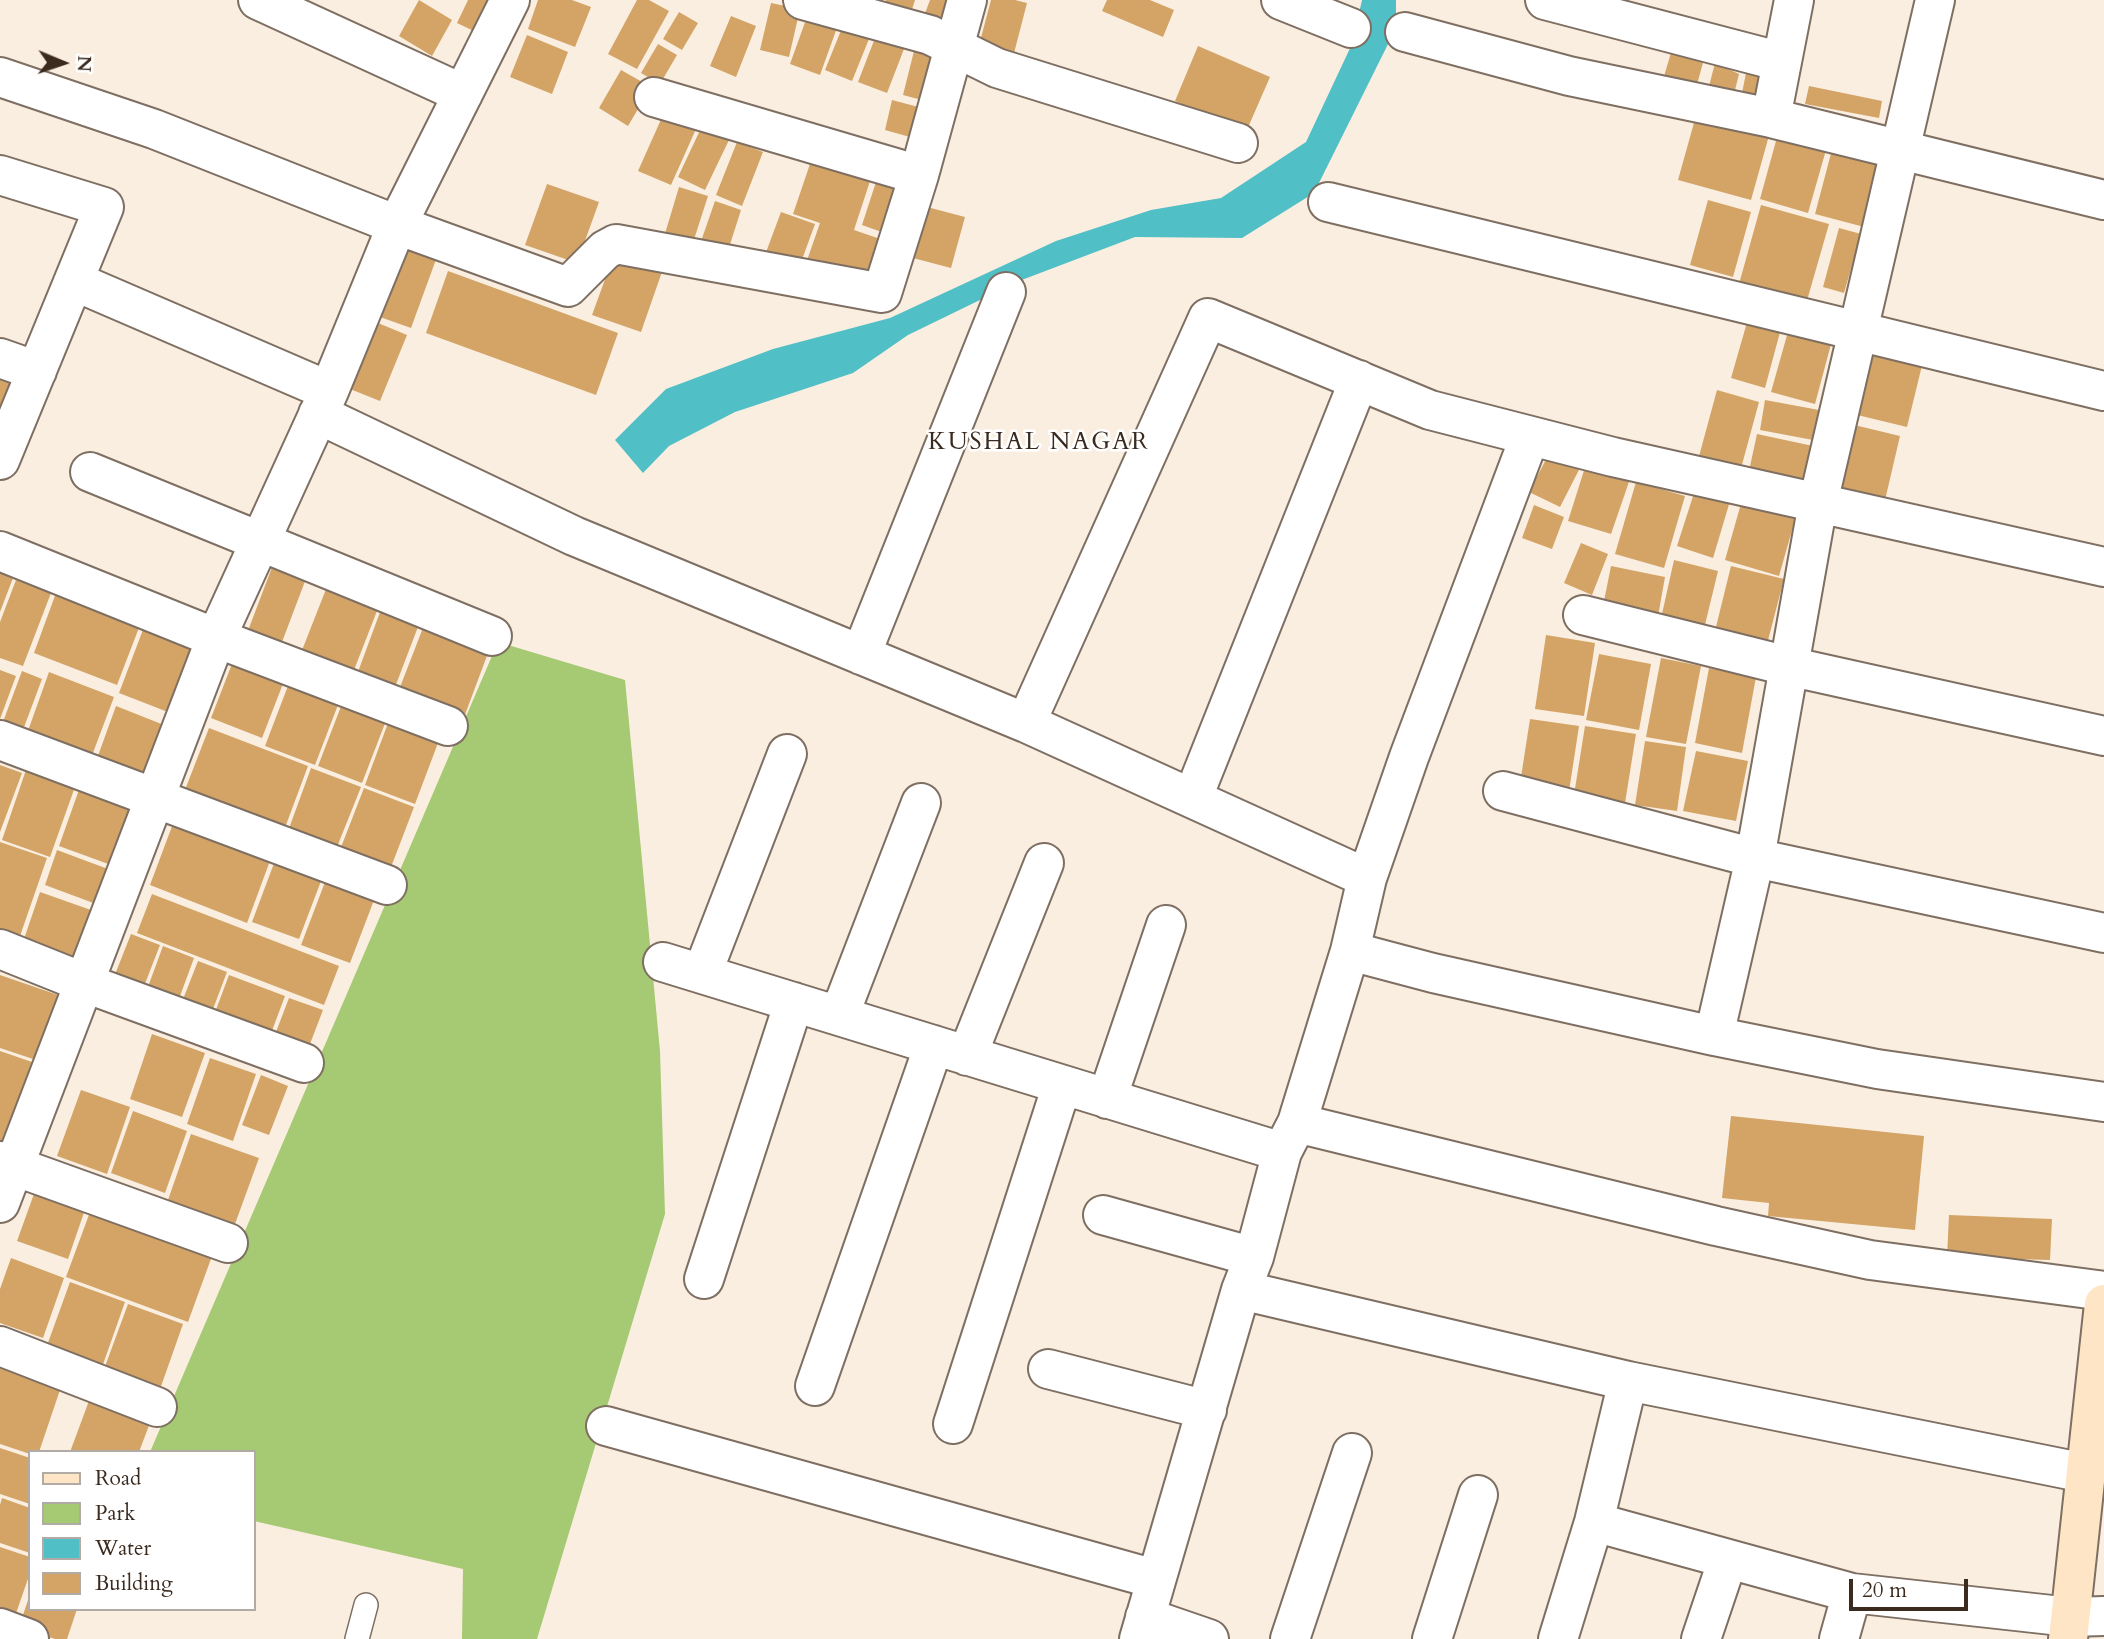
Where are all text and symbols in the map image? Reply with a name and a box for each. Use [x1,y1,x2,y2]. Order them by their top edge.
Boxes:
north arrow [28,28,98,98]
text: N [71,55,97,72]
district label: KUSHAL NAGAR [930,429,1148,457]
legend [28,1450,256,1611]
text: Road [95,1464,141,1493]
text: Park [95,1499,135,1528]
text: Water [95,1534,151,1563]
scale bar [1852,1566,1971,1610]
text: Building [95,1569,173,1598]
text: 20 m [1862,1576,1907,1605]

